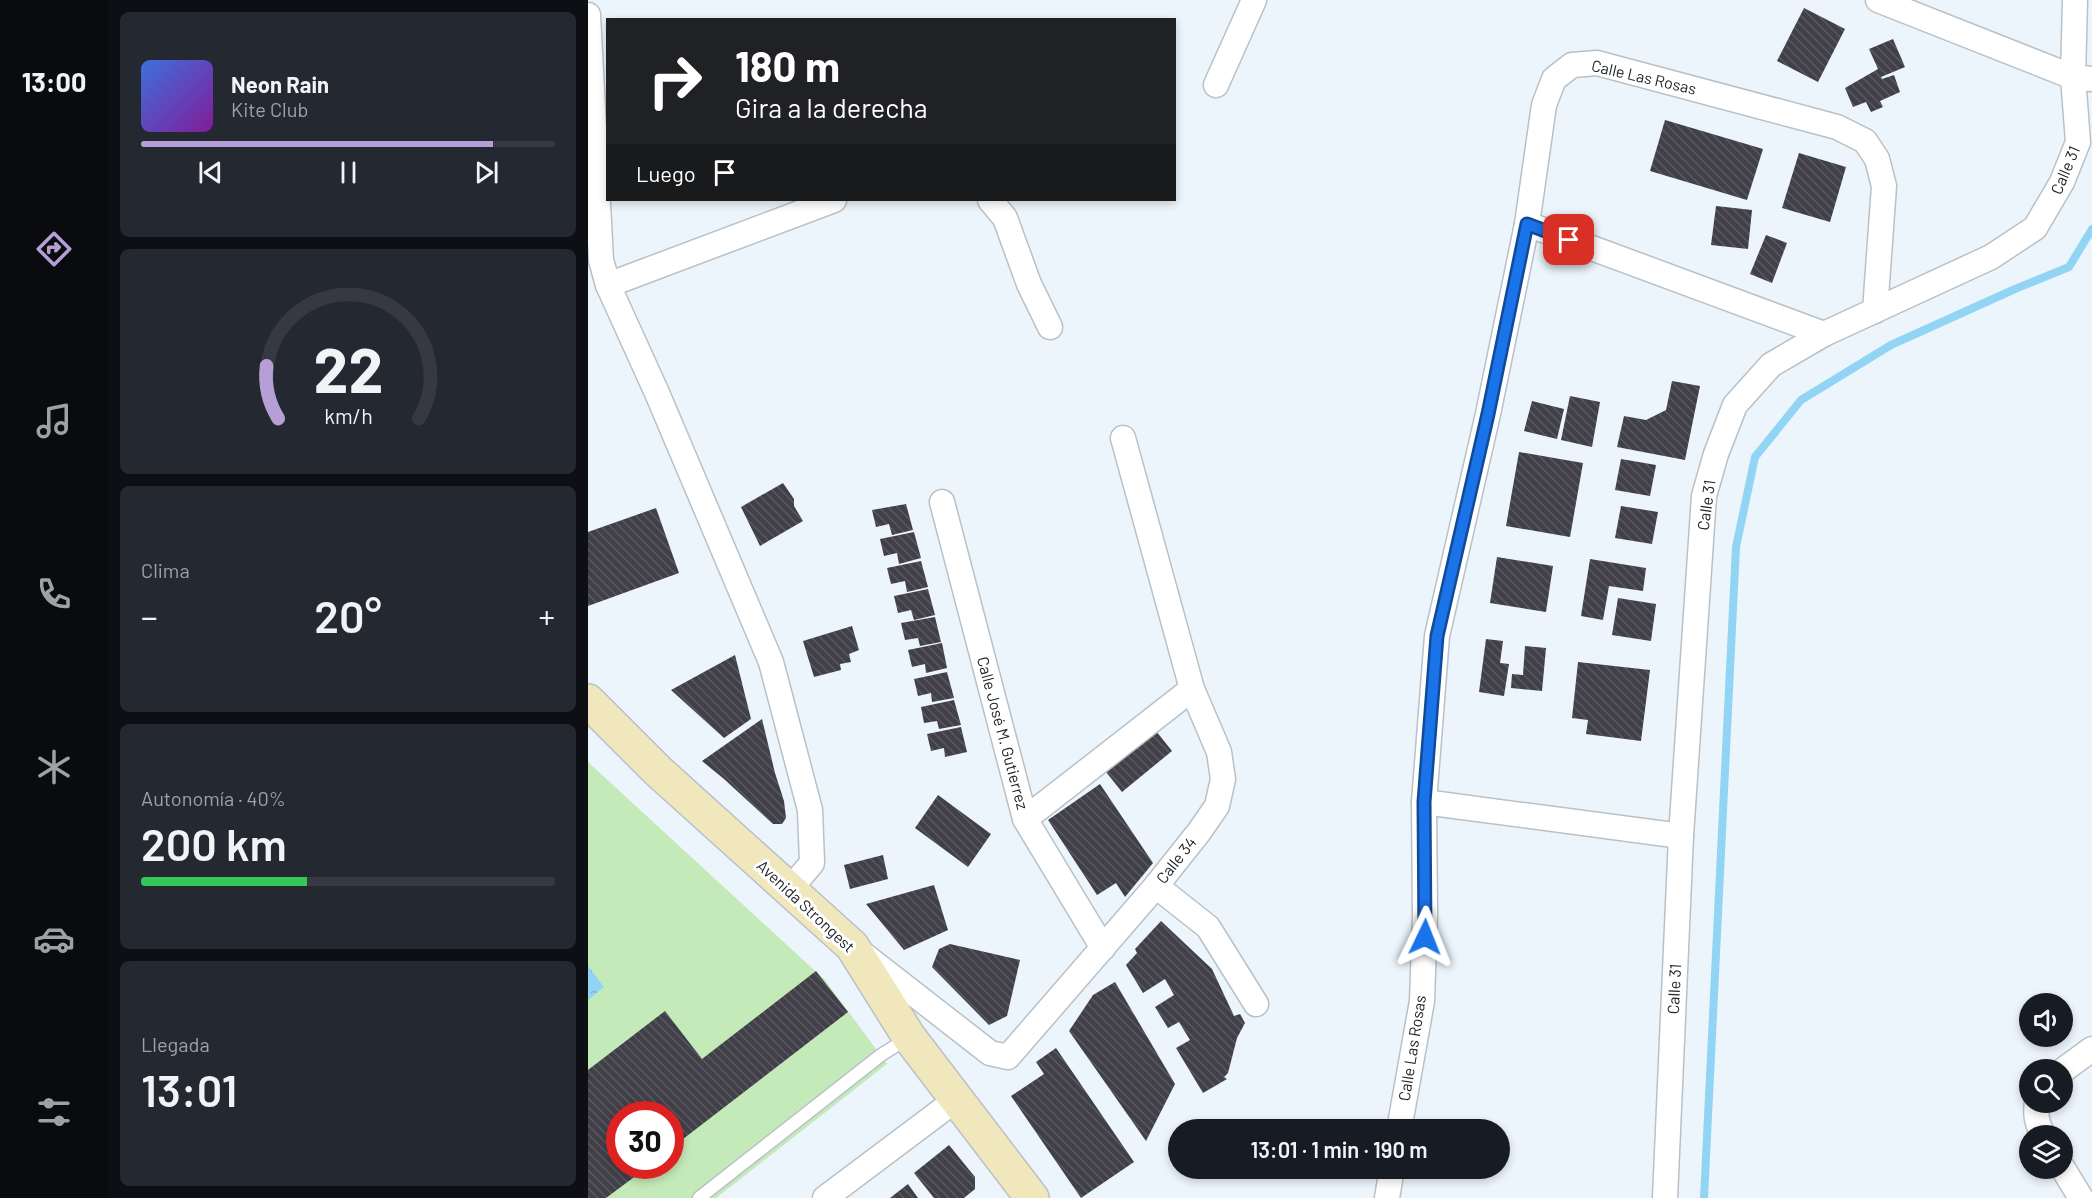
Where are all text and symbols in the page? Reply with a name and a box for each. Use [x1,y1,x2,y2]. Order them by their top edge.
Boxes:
text: 180 m [735,40,840,90]
icon: right [636,42,714,120]
street label: Calle Las Rosas [1590,55,1698,98]
text: 13:00 [22,65,86,97]
text: Neon Rain [231,71,329,97]
text: Gira a la derecha [735,91,928,123]
text: Kite Club [231,97,308,121]
street label: Calle 31 [2046,143,2083,197]
icon: previous [194,156,227,189]
icon: pause [332,156,365,189]
icon: next [470,156,503,189]
icon: arrive [708,156,741,189]
text: Luego [636,160,696,186]
pin [1543,214,1594,265]
icon: arrive [1552,223,1585,256]
icon: directions [33,228,75,270]
text: 22 [313,331,383,405]
icon: music [33,400,75,442]
text: km/h [324,403,372,428]
street label: Calle 31 [1693,479,1718,531]
text: Clima [141,558,190,582]
icon: phone [33,573,75,615]
text: 20° [314,588,382,642]
text: − [141,596,158,636]
text: + [539,596,555,636]
street label: Calle José M. Gutierrez [974,654,1033,811]
icon: climate [33,746,75,788]
text: Autonomía · 40% [141,786,286,810]
text: 200 km [141,816,287,870]
street label: Calle 34 [1152,833,1200,887]
street label: Avenida Strongest [754,856,859,956]
position arrow [1393,905,1457,969]
icon: car [33,918,75,960]
street label: Calle 31 [1663,963,1684,1015]
map controls [2019,993,2073,1179]
button: sound [2019,993,2073,1047]
street label: Calle Las Rosas [1394,994,1429,1102]
text: Llegada [141,1032,210,1056]
button: search [2019,1059,2073,1113]
text: 13:01 [141,1062,237,1116]
icon: filters [33,1091,75,1133]
speed limit sign: 30 [606,1101,684,1179]
button: layers [2019,1125,2073,1179]
text: 13:01 · 1 min · 190 m [1250,1136,1428,1162]

